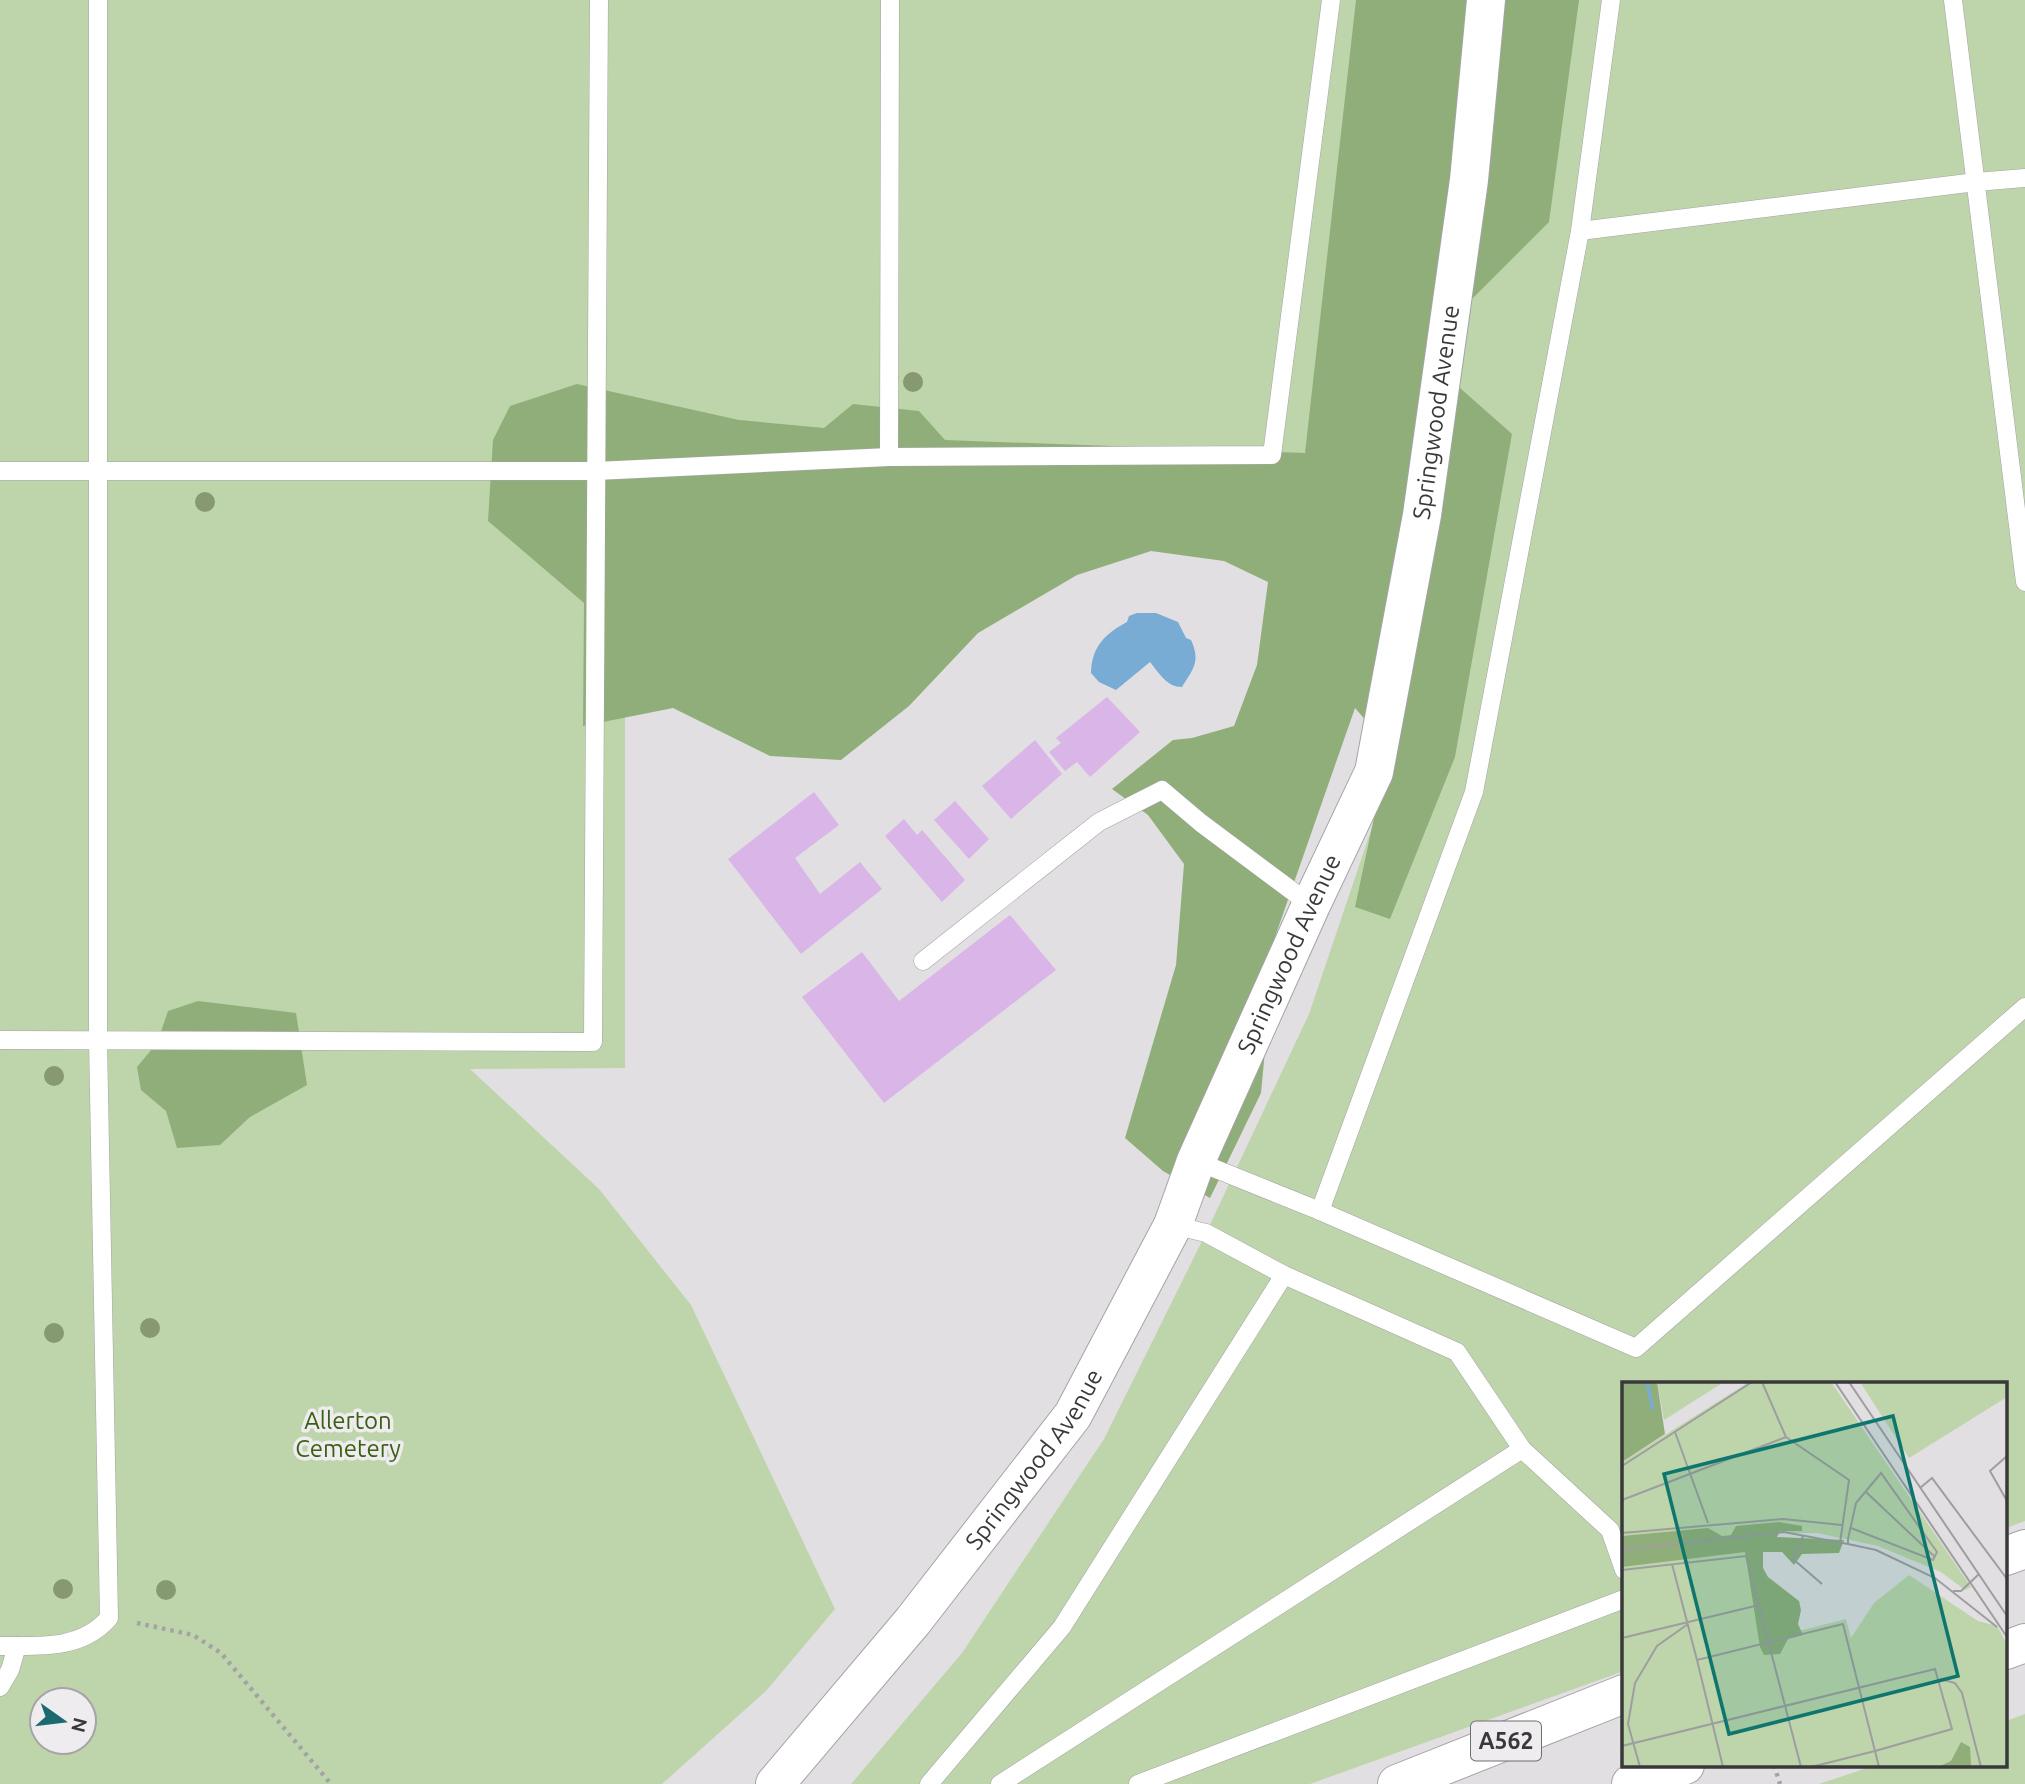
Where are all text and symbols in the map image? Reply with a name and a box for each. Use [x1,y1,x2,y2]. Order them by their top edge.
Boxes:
street label: Springwood Avenue [1408,303,1464,521]
street label: Springwood Avenue [1232,850,1346,1058]
street label: Springwood Avenue [960,1364,1108,1554]
inset map [1622,1382,2008,1766]
park label: Allerton Cemetery [295,1407,401,1462]
north arrow [28,1686,98,1756]
text: N [67,1716,92,1735]
road number: A562 [1471,1722,1541,1760]

